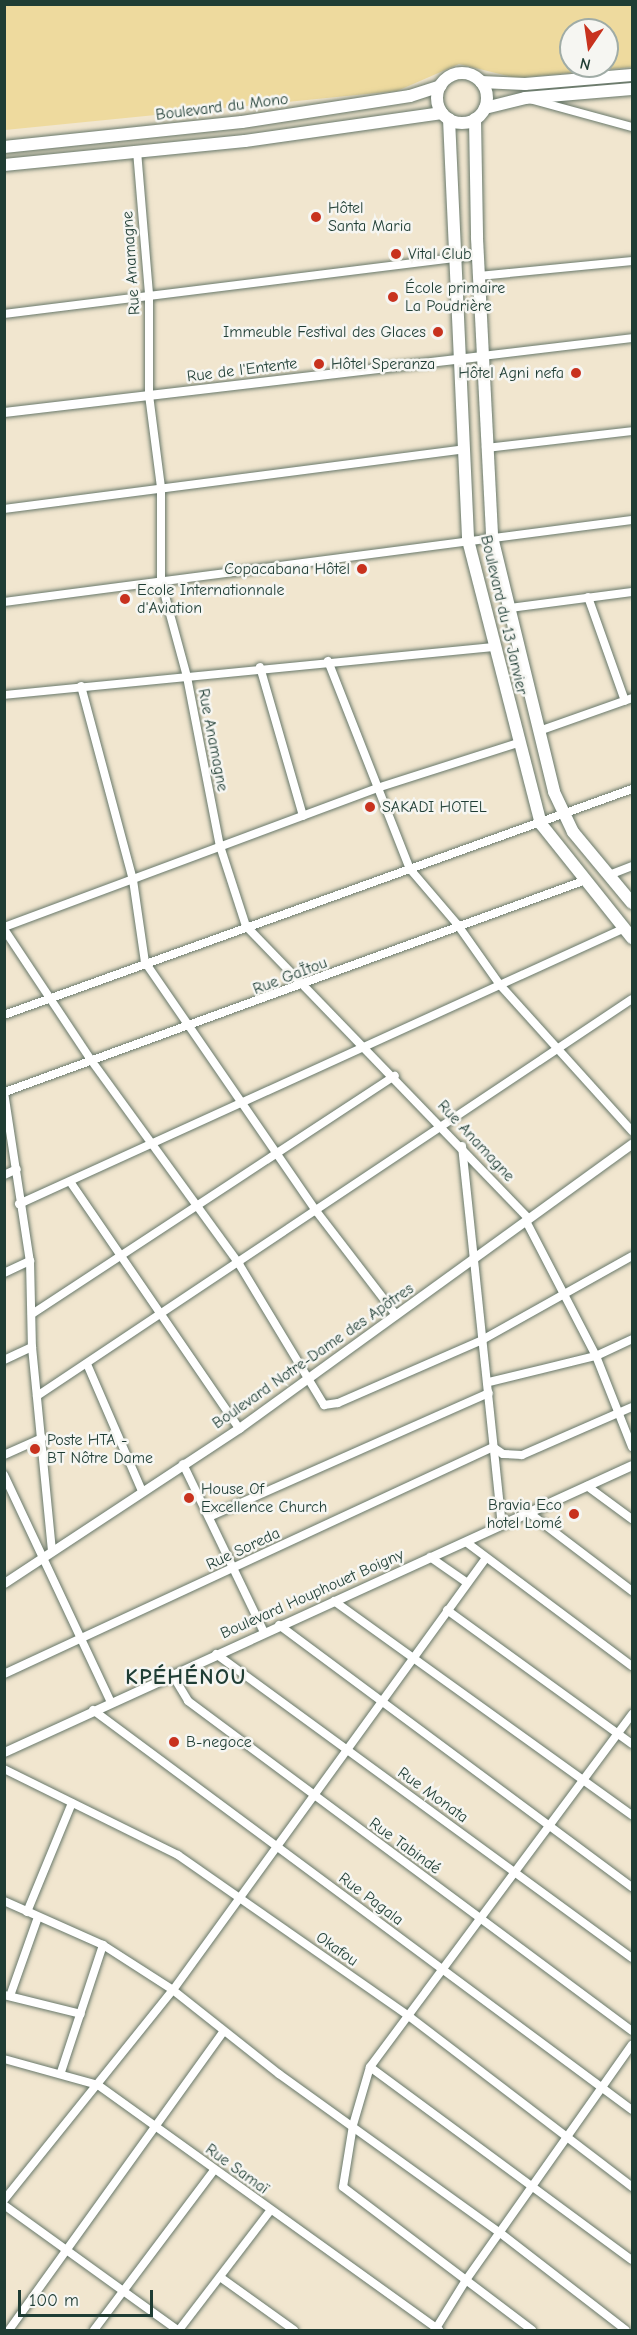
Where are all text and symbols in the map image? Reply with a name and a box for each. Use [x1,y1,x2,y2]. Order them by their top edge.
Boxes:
north arrow [559,18,619,78]
text: N [578,54,593,74]
street label: Boulevard du Mono [155,89,289,125]
place label: Hôtel Santa Maria [328,198,412,236]
street label: Rue Anamagne [118,210,144,316]
marker: Hôtel Santa Maria [309,210,323,224]
place label: Vital Club [408,244,471,264]
marker: Vital Club [389,247,403,261]
place label: École primaire La Poudrière [405,278,505,316]
marker: École primaire La Poudrière [386,290,400,304]
place label: Immeuble Festival des Glaces [223,322,426,342]
marker: Immeuble Festival des Glaces [431,325,445,339]
street label: Rue de l'Entente [186,354,298,386]
place label: Hôtel Speranza [331,354,435,374]
marker: Hôtel Speranza [312,357,326,371]
place label: Hôtel Agni nefa [458,363,564,383]
marker: Hôtel Agni nefa [569,366,583,380]
street label: Boulevard du 13 Janvier [476,533,532,697]
place label: Copacabana Hôtel [224,559,350,579]
marker: Copacabana Hôtel [355,562,369,576]
place label: Ecole Internationnale d'Aviation [137,580,285,618]
marker: Ecole Internationnale d'Aviation [118,592,132,606]
street label: Rue Anamagne [194,687,232,793]
place label: SAKADI HOTEL [382,797,487,817]
marker: SAKADI HOTEL [363,800,377,814]
street label: Rue GaÏtou [250,953,330,999]
street label: Rue Anamagne [433,1096,519,1186]
street label: Boulevard Notre-Dame des Apôtres [209,1279,417,1433]
place label: Poste HTA - BT Nôtre Dame [47,1430,153,1468]
marker: Poste HTA - BT Nôtre Dame [28,1442,42,1456]
place label: House Of Excellence Church [201,1479,327,1517]
marker: House Of Excellence Church [182,1491,196,1505]
place label: Bravia Eco hotel Lomé [487,1495,562,1533]
marker: Bravia Eco hotel Lomé [567,1507,581,1521]
street label: Rue Soreda [203,1524,283,1574]
street label: Boulevard Houphouet Boigny [217,1545,407,1643]
district label: KPÉHÉNOU [125,1665,247,1691]
place label: B-negoce [186,1732,252,1752]
marker: B-negoce [167,1735,181,1749]
street label: Rue Monata [394,1763,472,1827]
street label: Rue Tabindé [365,1814,445,1878]
street label: Rue Pagala [335,1868,407,1930]
street label: Okafou [312,1928,362,1970]
street label: Rue Samaï [202,2140,272,2198]
scale bar [21,2278,156,2316]
text: 100 m [29,2290,79,2311]

